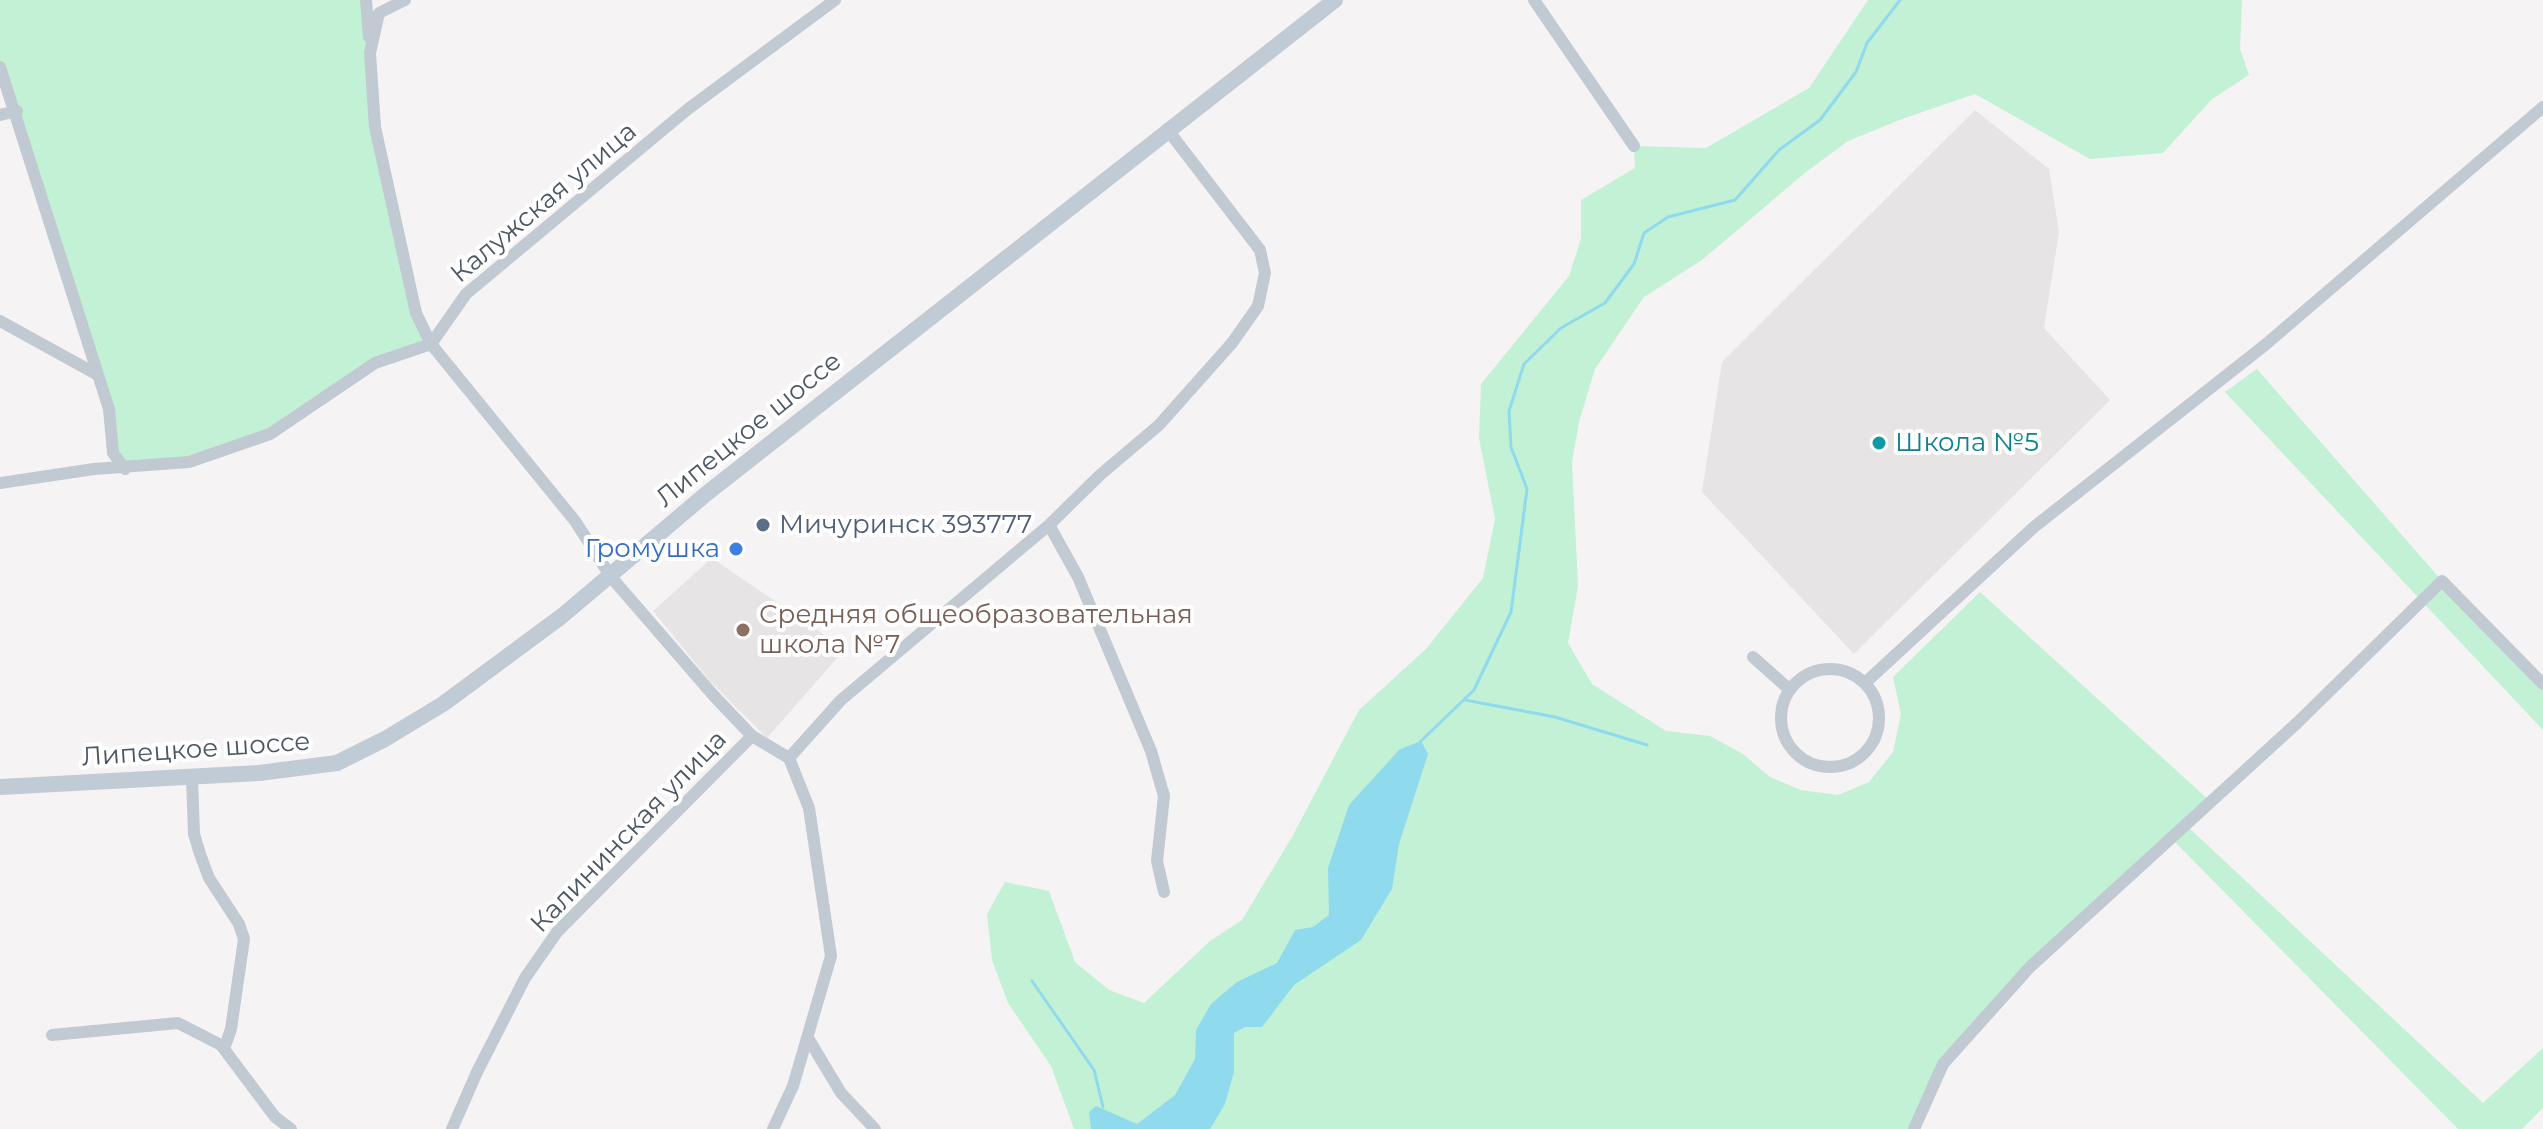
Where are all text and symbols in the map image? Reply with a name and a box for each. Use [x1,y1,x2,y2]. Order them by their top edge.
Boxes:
street label: Калужская улица [445,116,643,290]
street label: Липецкое шоссе [650,346,848,514]
place label: Школа №5 [1895,427,2039,459]
marker: Школа №5 [1870,434,1888,452]
place label: Мичуринск 393777 [779,509,1032,541]
marker: Мичуринск 393777 [754,516,772,534]
place label: Громушка [585,533,720,565]
marker: Громушка [727,540,745,558]
place label: Средняя общеобразовательная школа №7 [759,599,1193,660]
marker: Средняя общеобразовательная школа №7 [734,621,752,639]
street label: Калининская улица [524,725,734,939]
street label: Липецкое шоссе [81,726,311,774]

